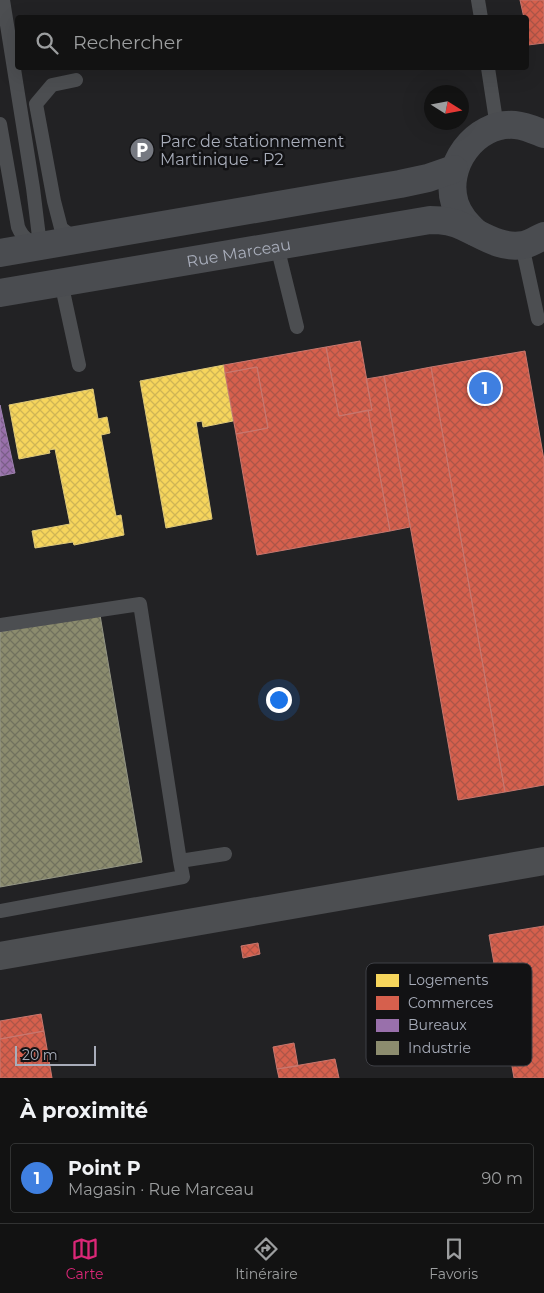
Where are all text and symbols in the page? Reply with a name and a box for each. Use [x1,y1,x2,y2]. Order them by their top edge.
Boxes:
search box [15,15,529,70]
icon: search [33,29,61,57]
text: Rechercher [73,31,183,54]
north arrow [424,85,469,130]
place label: Parc de stationnement Martinique - P2 [160,132,345,169]
parking icon: Parc de stationnement Martinique - P2 [129,137,155,163]
street label: Rue Marceau [185,234,292,271]
pin: 1 [469,369,501,407]
your location [266,687,292,713]
legend [366,963,532,1066]
text: Logements [408,971,488,989]
text: Commerces [408,994,493,1012]
text: Bureaux [408,1016,467,1034]
text: Industrie [408,1039,471,1057]
scale bar [15,1043,96,1066]
text: 20 m [22,1046,58,1064]
text: À proximité [20,1098,148,1123]
text: Point P [68,1157,141,1180]
text: 1 [34,1169,40,1188]
text: 90 m [481,1169,523,1188]
text: Magasin · Rue Marceau [68,1180,254,1199]
tab: Carte [66,1235,104,1283]
tab: Itinéraire [235,1235,298,1283]
tab: Favoris [429,1235,478,1283]

